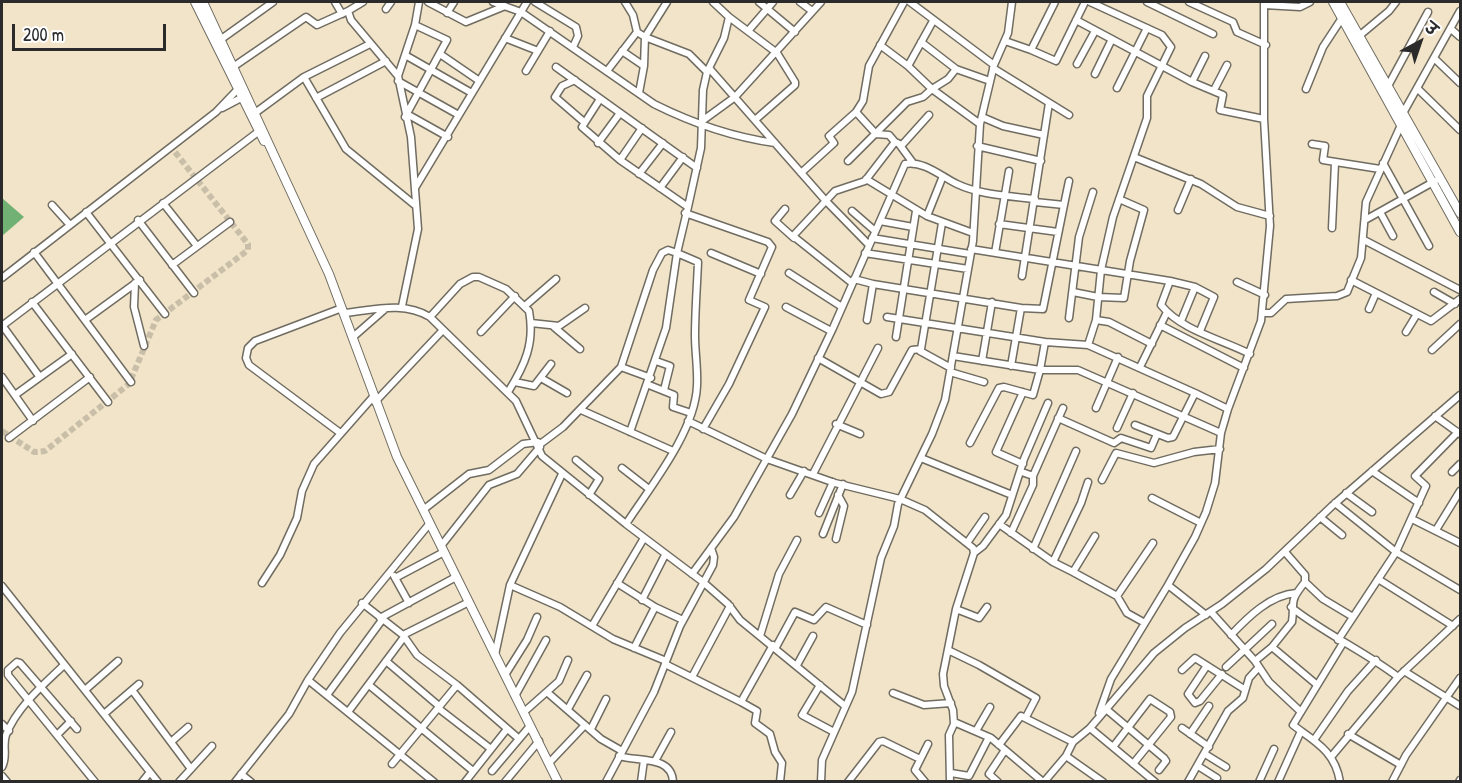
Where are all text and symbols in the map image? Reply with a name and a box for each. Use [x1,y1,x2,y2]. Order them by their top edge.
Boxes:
scale bar [15,12,170,50]
north arrow [1390,12,1450,72]
text: उ [1420,16,1443,40]
text: 200 m [23,22,64,47]

